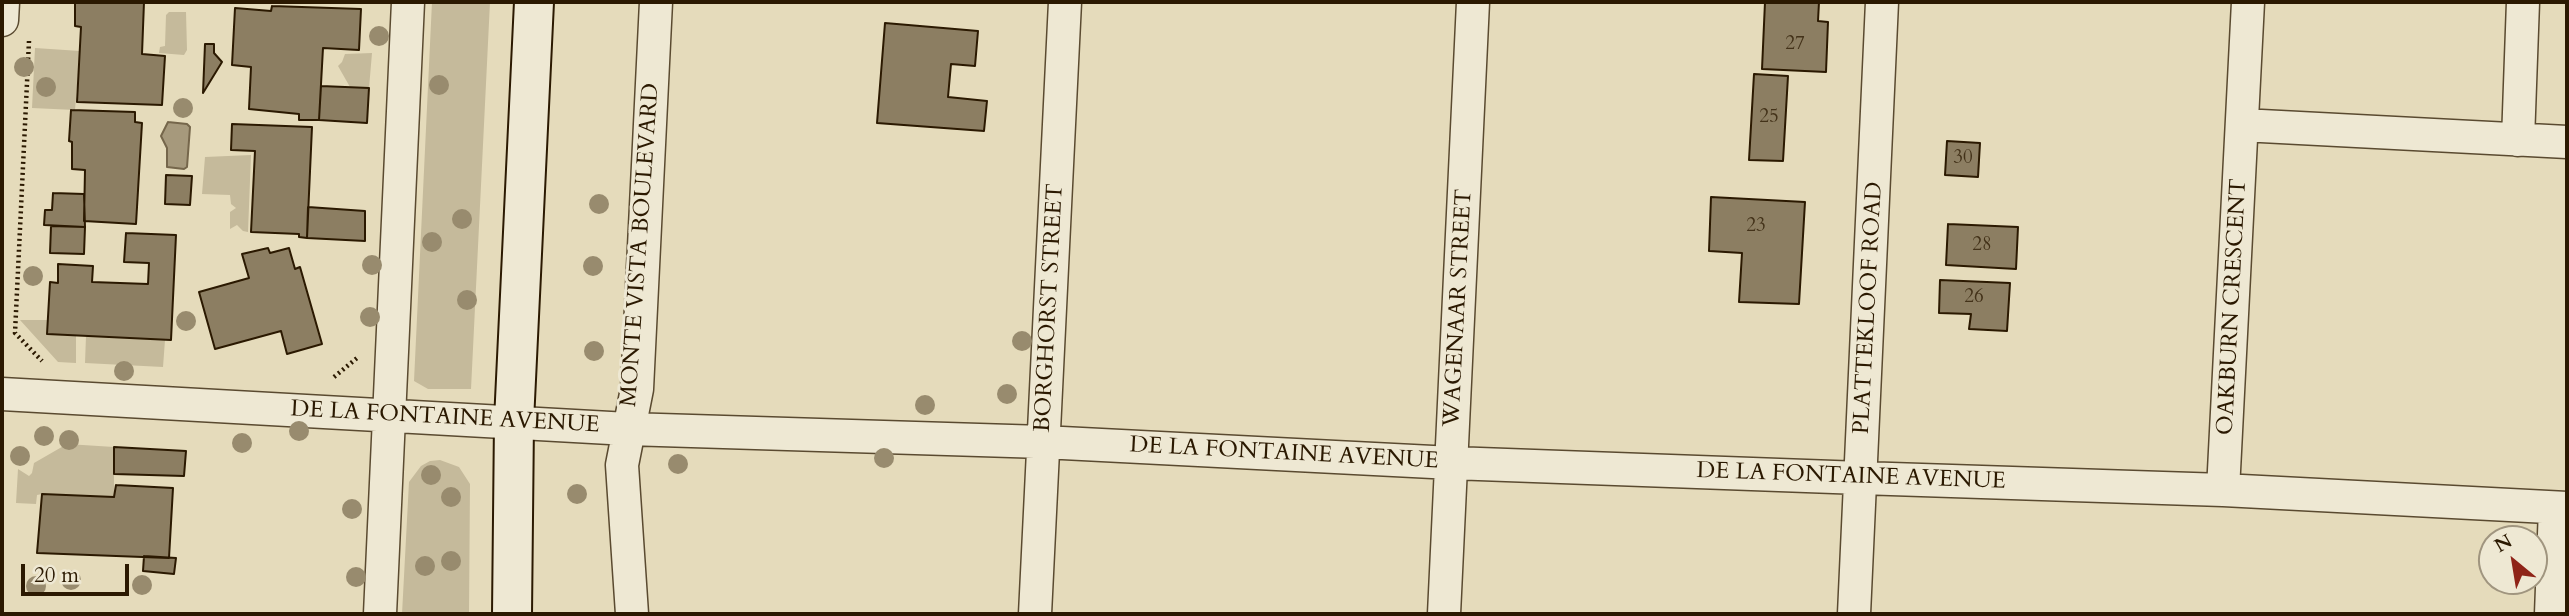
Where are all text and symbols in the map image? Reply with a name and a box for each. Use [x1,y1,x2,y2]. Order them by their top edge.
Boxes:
house number: 27 [1785,34,1805,56]
street label: MONTE VISTA BOULEVARD [616,82,666,408]
house number: 25 [1759,107,1779,129]
house number: 30 [1953,148,1973,170]
street label: OAKBURN CRESCENT [2212,178,2254,436]
street label: PLATTEKLOOF ROAD [1849,181,1889,435]
street label: BORGHORST STREET [1030,183,1070,433]
street label: WAGENAAR STREET [1439,188,1479,428]
house number: 23 [1746,216,1766,238]
house number: 28 [1972,235,1992,257]
house number: 26 [1964,287,1984,309]
street label: DE LA FONTAINE AVENUE [290,396,600,440]
street label: DE LA FONTAINE AVENUE [1129,432,1439,476]
street label: DE LA FONTAINE AVENUE [1696,458,2006,496]
north arrow [2478,525,2548,595]
text: N [2490,528,2517,559]
scale bar [24,550,133,594]
text: 20 m [34,561,79,590]

